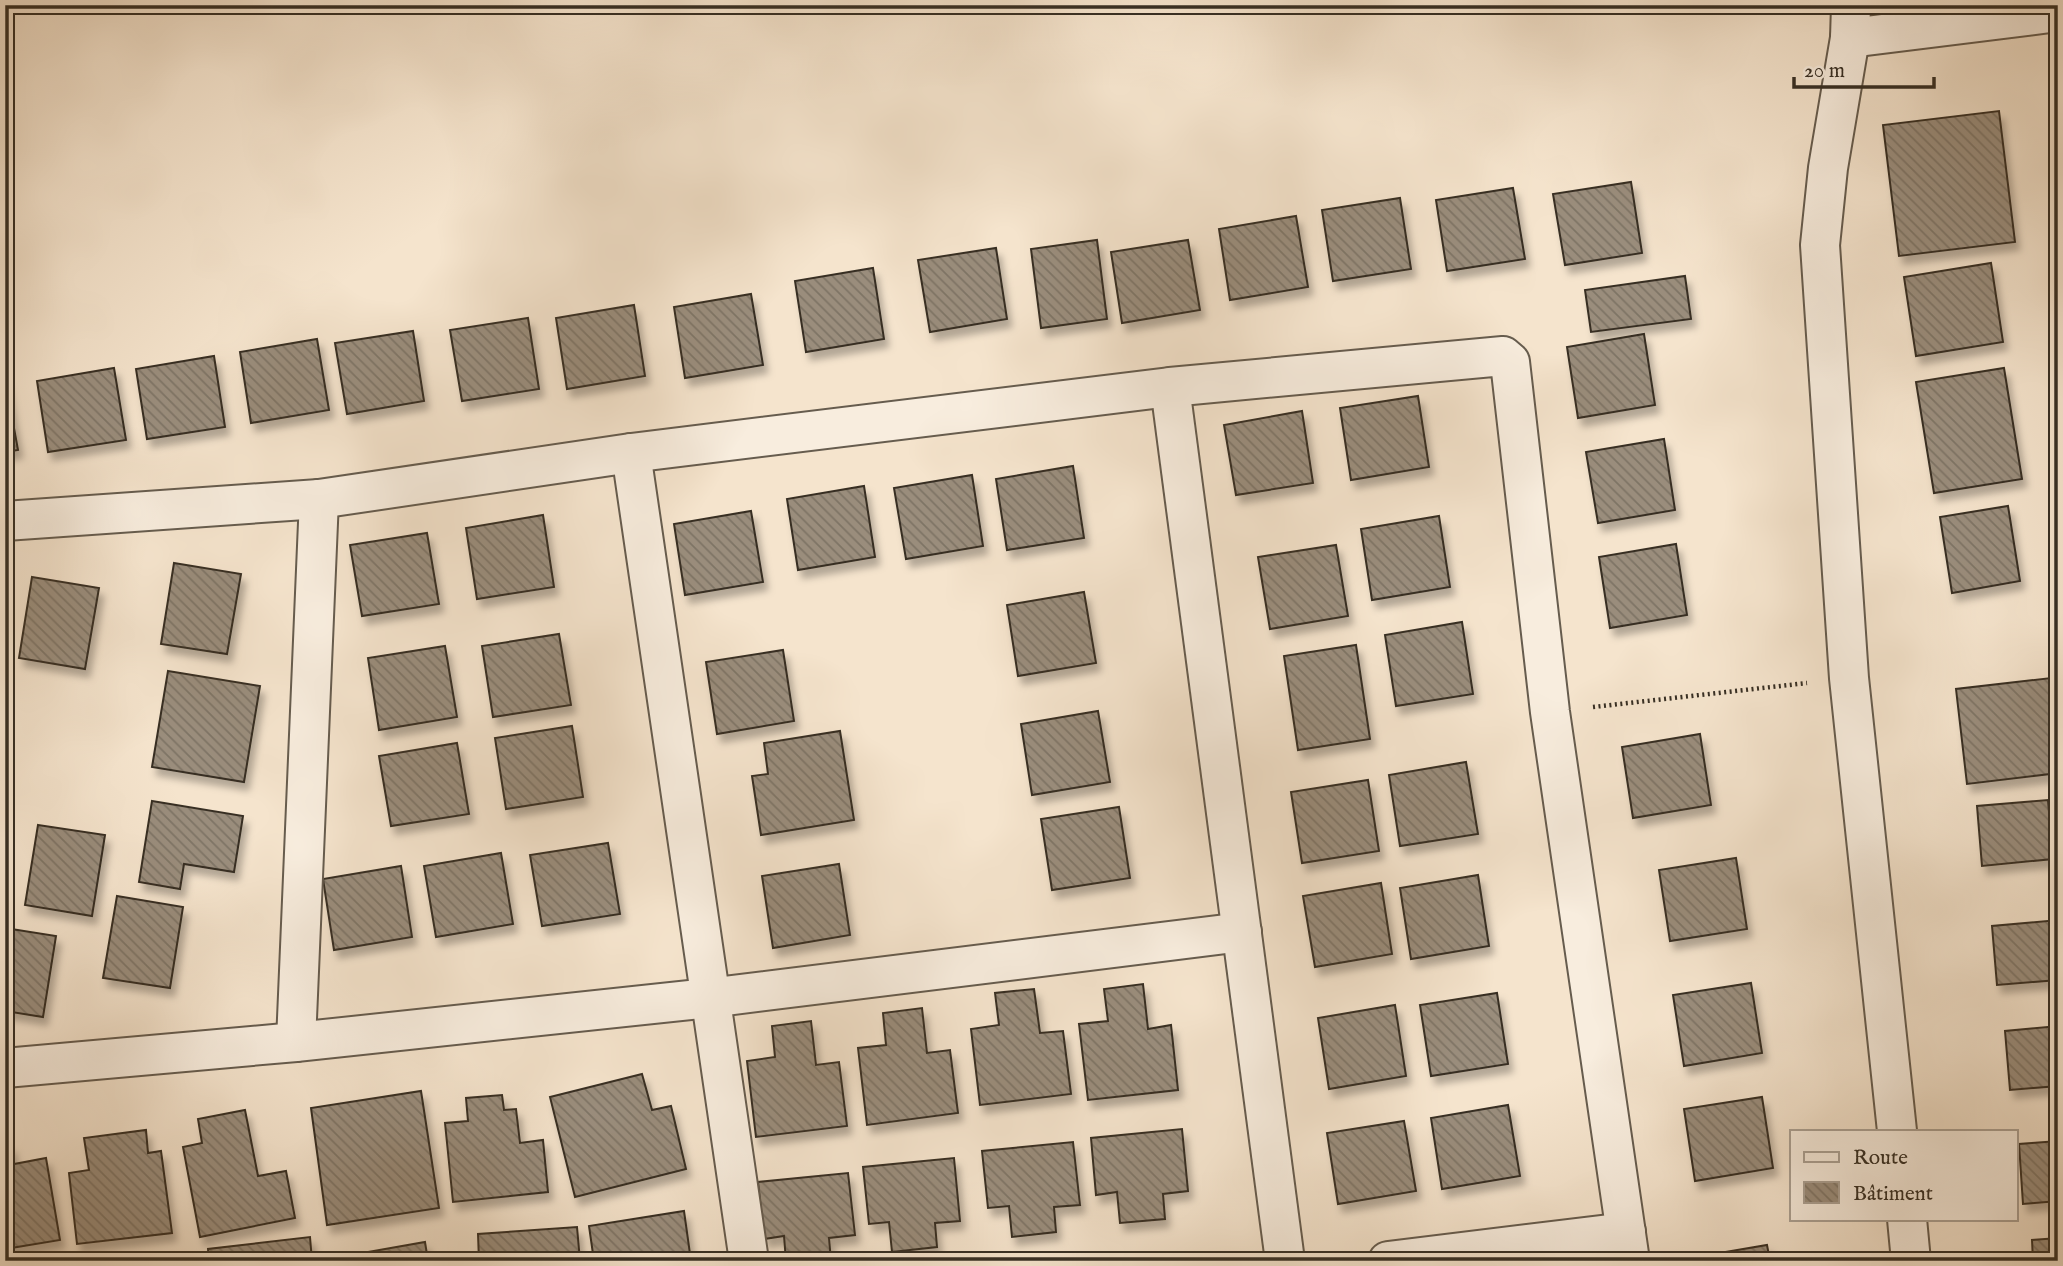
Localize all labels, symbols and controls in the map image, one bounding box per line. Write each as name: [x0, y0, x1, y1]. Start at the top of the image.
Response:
scale bar: [1794, 46, 1934, 90]
text: 20 m: [1804, 58, 1845, 85]
legend: [1790, 1130, 2018, 1220]
text: Route: [1853, 1145, 1908, 1172]
text: Bâtiment: [1853, 1181, 1933, 1208]

